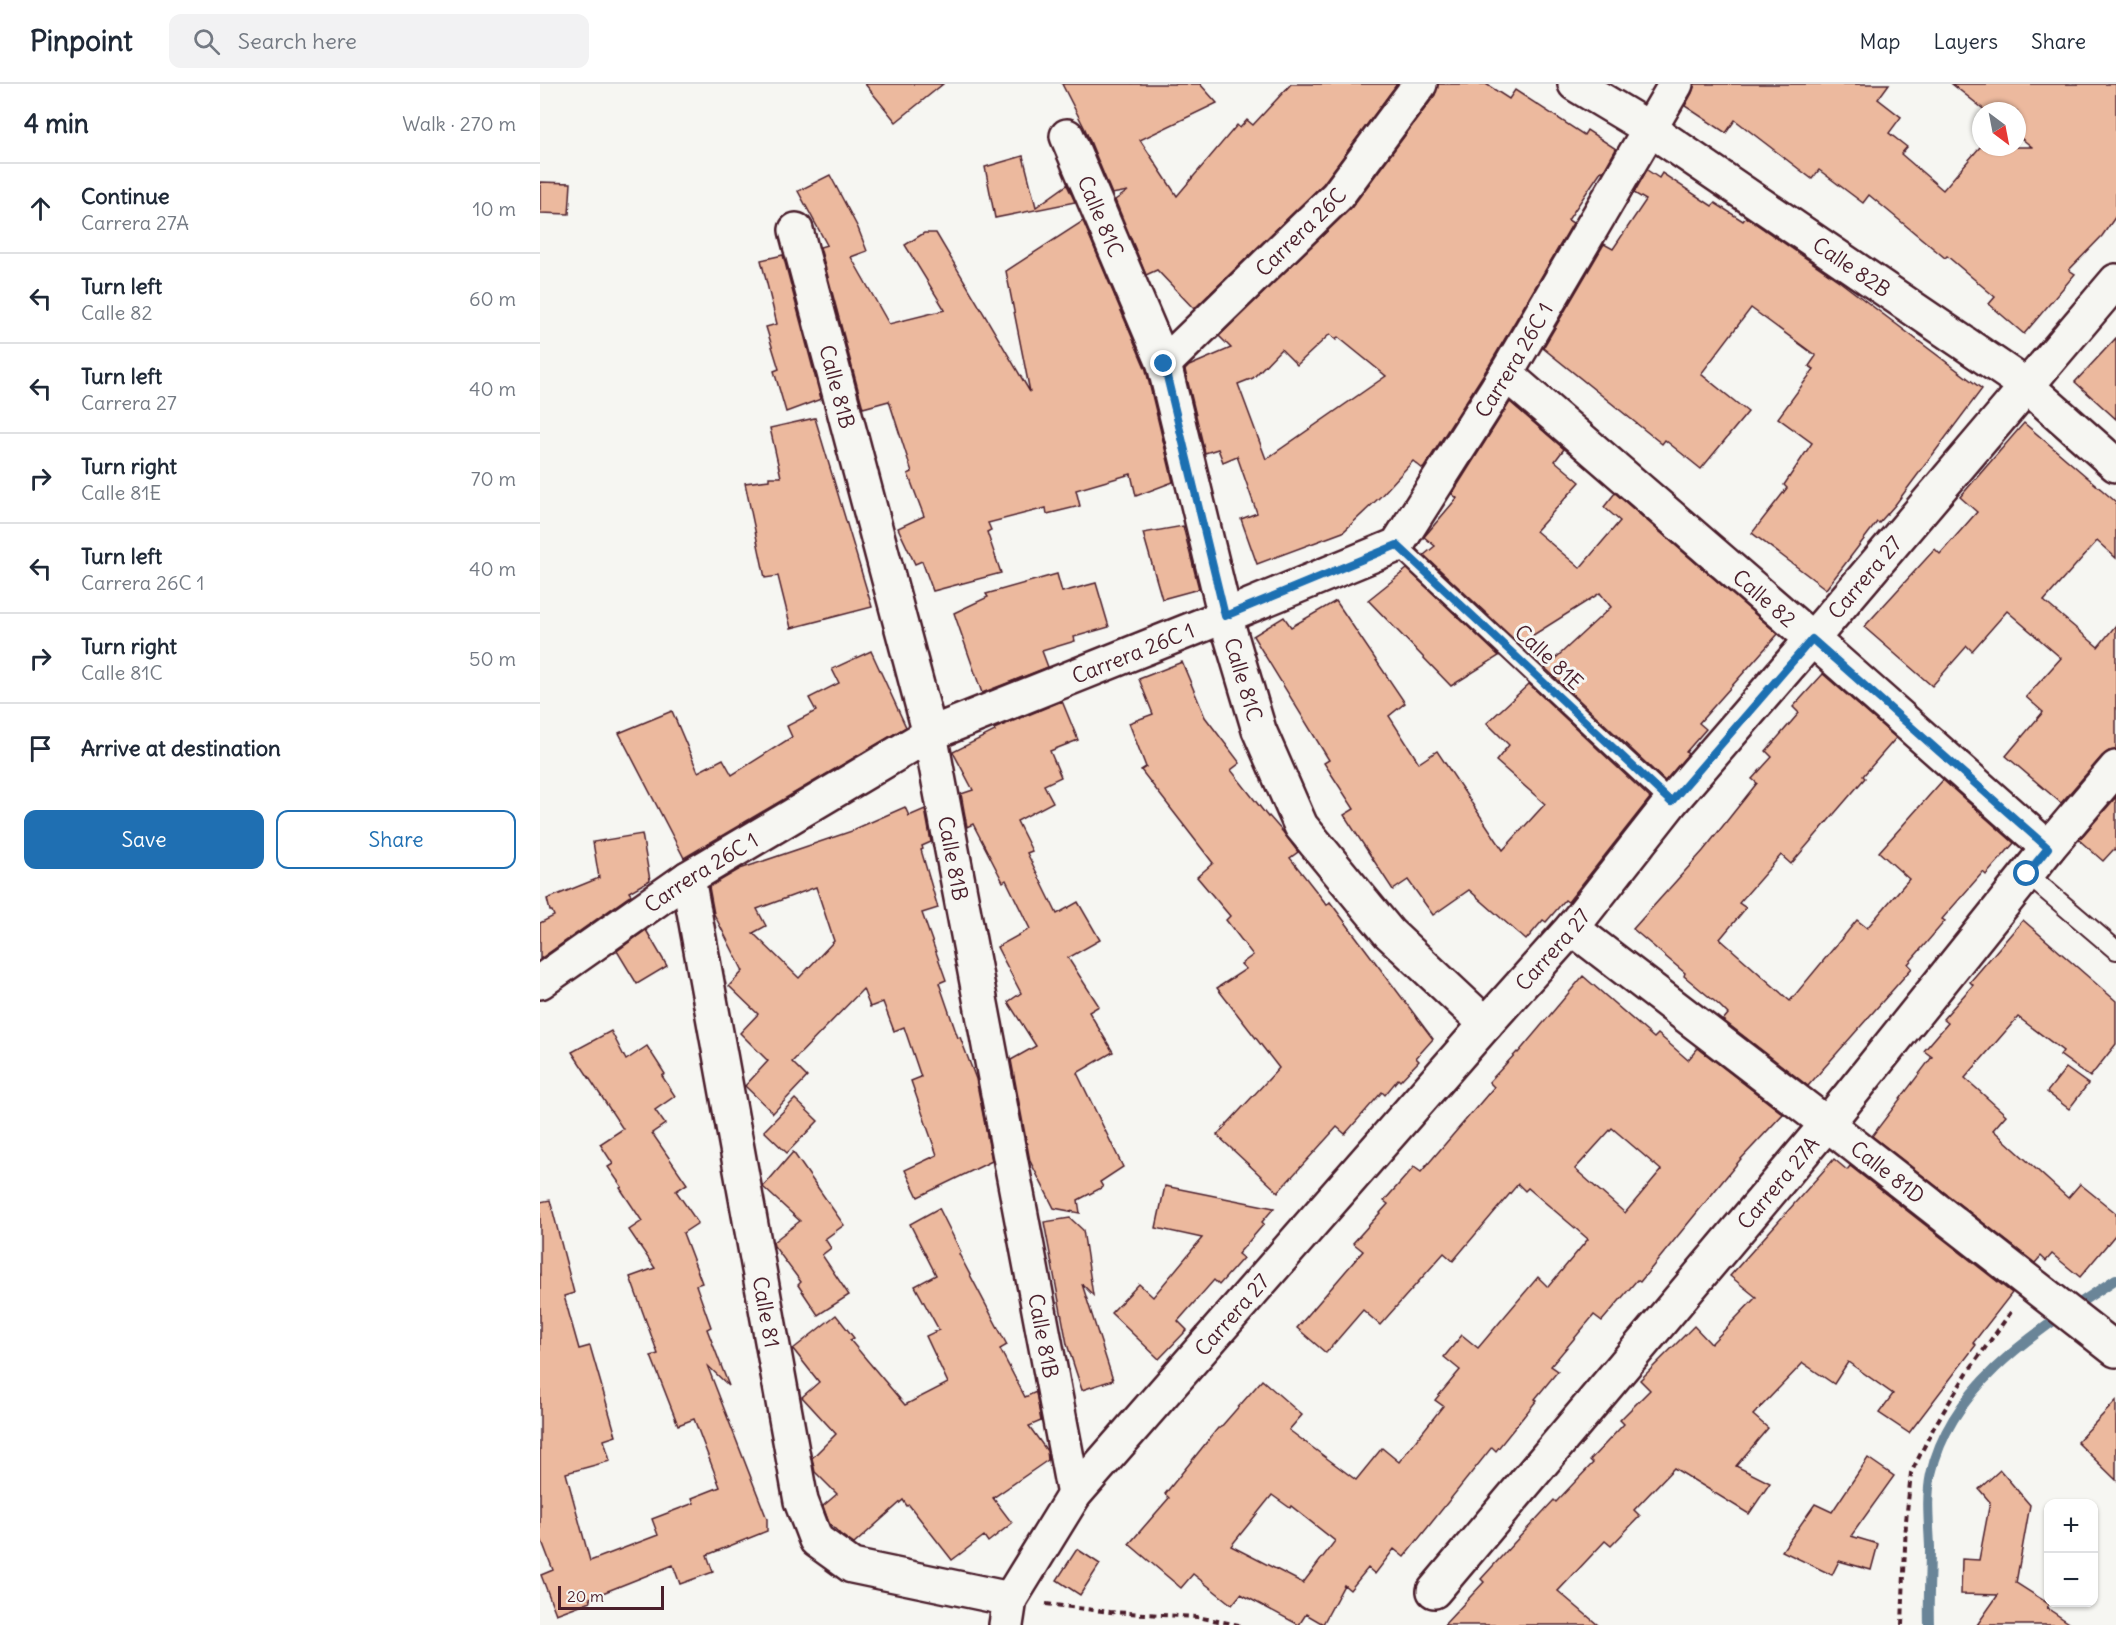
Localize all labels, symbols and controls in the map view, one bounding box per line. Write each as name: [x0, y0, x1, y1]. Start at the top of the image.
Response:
search box: [169, 14, 589, 68]
text: Pinpoint: [30, 23, 133, 59]
icon: search: [190, 25, 223, 58]
text: Search here: [238, 27, 357, 55]
text: Map: [1860, 28, 1900, 55]
text: Layers: [1933, 28, 1998, 55]
text: Share: [2031, 28, 2086, 55]
north arrow: [1972, 102, 2026, 156]
text: 4 min: [24, 107, 89, 140]
text: Walk · 270 m: [402, 111, 516, 136]
street label: Calle 81C: [1072, 171, 1130, 261]
text: Continue: [81, 182, 170, 210]
street label: Carrera 26C: [1249, 182, 1352, 282]
icon: ahead: [24, 192, 57, 225]
text: 10 m: [473, 196, 516, 221]
text: Carrera 27A: [81, 210, 189, 235]
street label: Calle 82B: [1808, 231, 1896, 303]
text: Turn left: [81, 272, 162, 300]
icon: left: [24, 282, 57, 315]
text: 60 m: [469, 286, 516, 311]
street label: Carrera 26C 1: [1468, 298, 1558, 423]
text: Calle 82: [81, 300, 152, 325]
street label: Calle 81B: [814, 342, 862, 431]
route end: [1150, 350, 1176, 376]
text: Turn left: [81, 362, 162, 390]
icon: left: [24, 372, 57, 405]
text: 40 m: [469, 376, 516, 401]
text: Carrera 27: [81, 390, 177, 415]
text: Turn right: [81, 452, 177, 480]
icon: right: [24, 462, 57, 495]
text: 70 m: [471, 466, 516, 491]
text: Calle 81E: [81, 480, 161, 505]
street label: Carrera 27: [1822, 530, 1907, 624]
text: Turn left: [81, 542, 162, 570]
icon: left: [24, 552, 57, 585]
text: 40 m: [469, 556, 516, 581]
street label: Calle 82: [1727, 563, 1802, 633]
text: Carrera 26C 1: [81, 570, 204, 595]
street label: Carrera 26C 1: [1068, 616, 1198, 689]
street label: Calle 81E: [1509, 618, 1589, 696]
text: Turn right: [81, 632, 177, 660]
street label: Calle 81C: [1219, 634, 1269, 724]
icon: right: [24, 642, 57, 675]
text: 50 m: [469, 646, 516, 671]
text: Calle 81C: [81, 660, 163, 685]
icon: arrive: [24, 732, 57, 765]
text: Arrive at destination: [81, 734, 281, 762]
button: Save: [24, 810, 264, 869]
button: Share: [276, 810, 516, 869]
street label: Calle 81B: [932, 814, 975, 903]
street label: Carrera 26C 1: [639, 826, 763, 918]
route start: [2013, 860, 2039, 886]
street label: Carrera 27: [1509, 903, 1596, 996]
street label: Carrera 27A: [1731, 1130, 1825, 1235]
street label: Calle 81D: [1845, 1134, 1930, 1209]
street label: Carrera 27: [1188, 1268, 1275, 1361]
street label: Calle 81: [747, 1274, 786, 1350]
street label: Calle 81B: [1023, 1291, 1065, 1380]
map controls: [2044, 1499, 2098, 1607]
button: +: [2044, 1499, 2098, 1553]
button: −: [2044, 1553, 2098, 1607]
scale bar: [558, 1583, 664, 1610]
text: 20 m: [567, 1586, 604, 1606]

